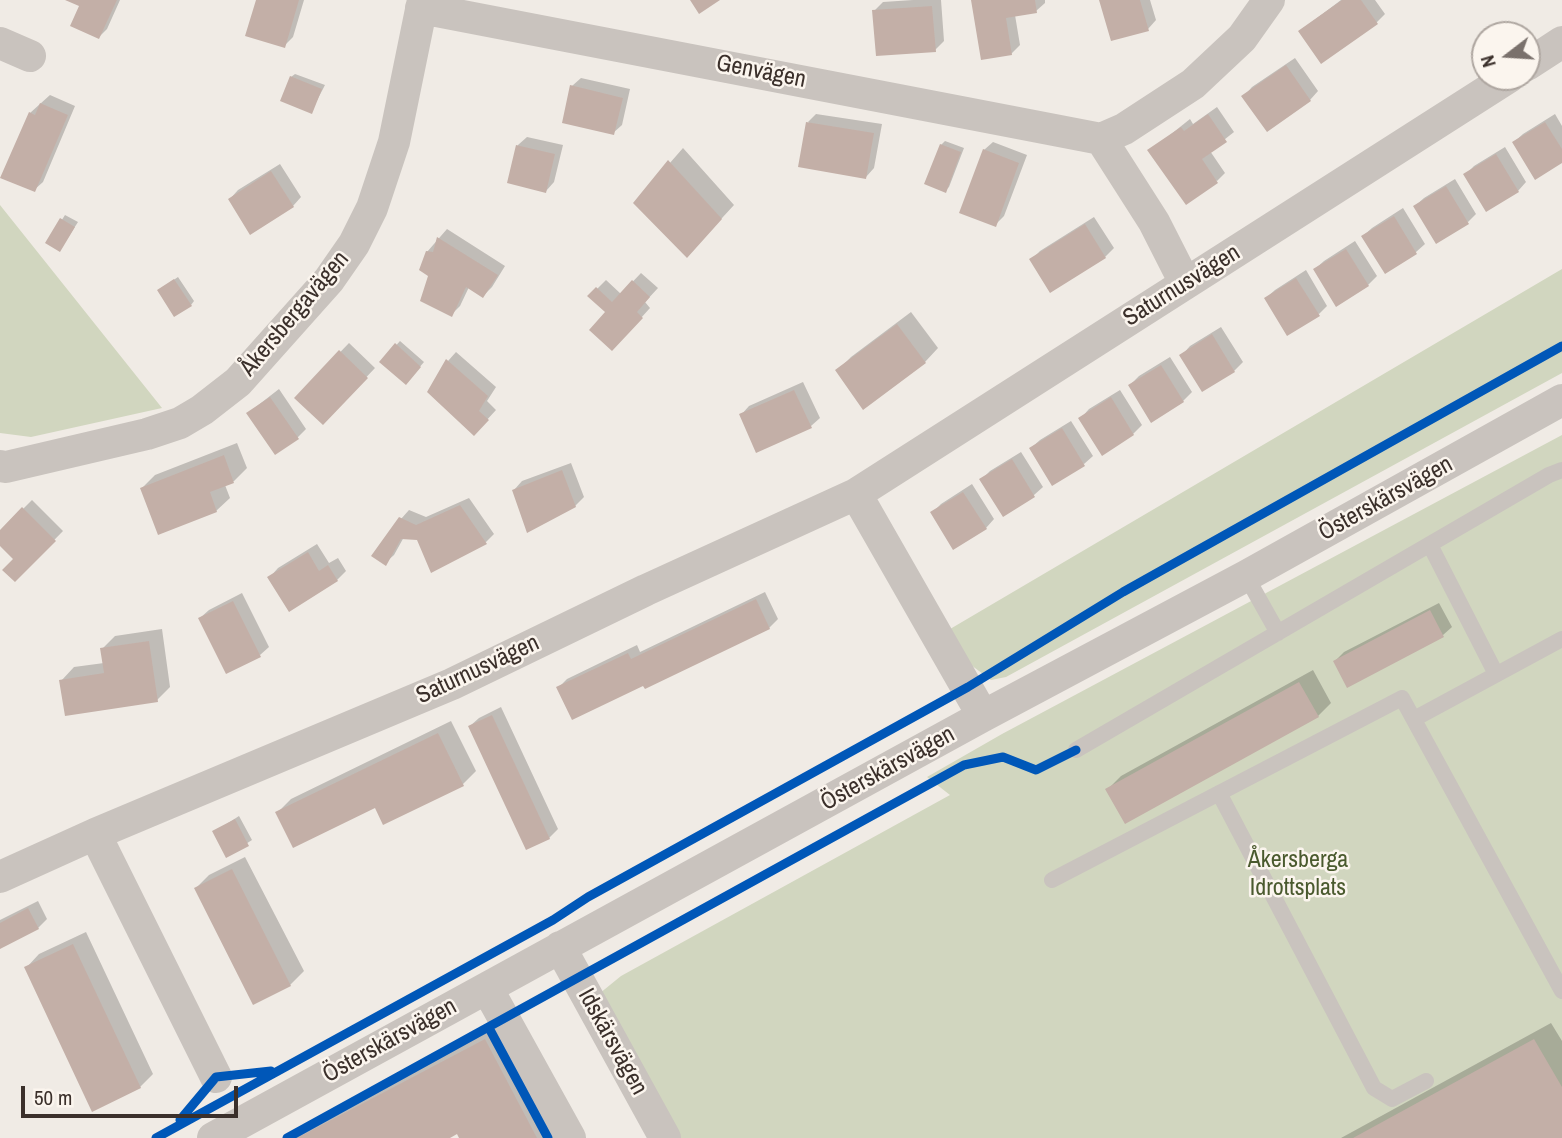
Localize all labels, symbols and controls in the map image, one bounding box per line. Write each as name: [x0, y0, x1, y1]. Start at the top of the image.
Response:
north arrow: [1471, 21, 1541, 91]
street label: Genvägen: [714, 49, 808, 95]
text: N: [1474, 52, 1502, 71]
street label: Saturnusvägen: [1118, 239, 1246, 333]
street label: Åkersbergavägen: [234, 246, 356, 382]
street label: Österskärsvägen: [1314, 450, 1458, 548]
street label: Saturnusvägen: [412, 629, 544, 711]
street label: Österskärsvägen: [816, 720, 960, 818]
park label: Åkersberga Idrottsplats: [1248, 847, 1348, 903]
street label: Idskärsvägen: [571, 984, 653, 1100]
street label: Österskärsvägen: [318, 992, 462, 1090]
scale bar: [24, 1072, 242, 1116]
text: 50 m: [34, 1083, 72, 1112]

